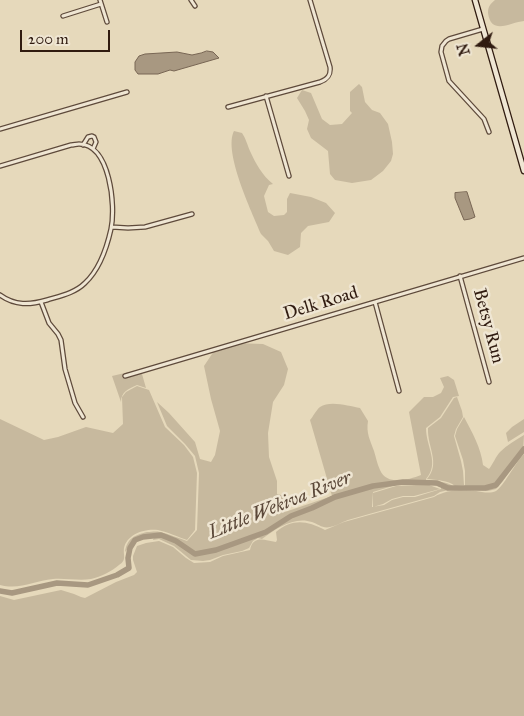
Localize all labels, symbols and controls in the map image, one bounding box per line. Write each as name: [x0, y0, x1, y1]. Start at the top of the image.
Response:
scale bar: [22, 20, 112, 52]
north arrow: [454, 20, 504, 70]
text: 200 m: [28, 30, 69, 48]
text: N: [454, 41, 474, 57]
street label: Delk Road: [281, 282, 361, 326]
street label: Betsy Run: [468, 286, 508, 366]
water label: Little Wekiva River: [205, 467, 355, 545]

